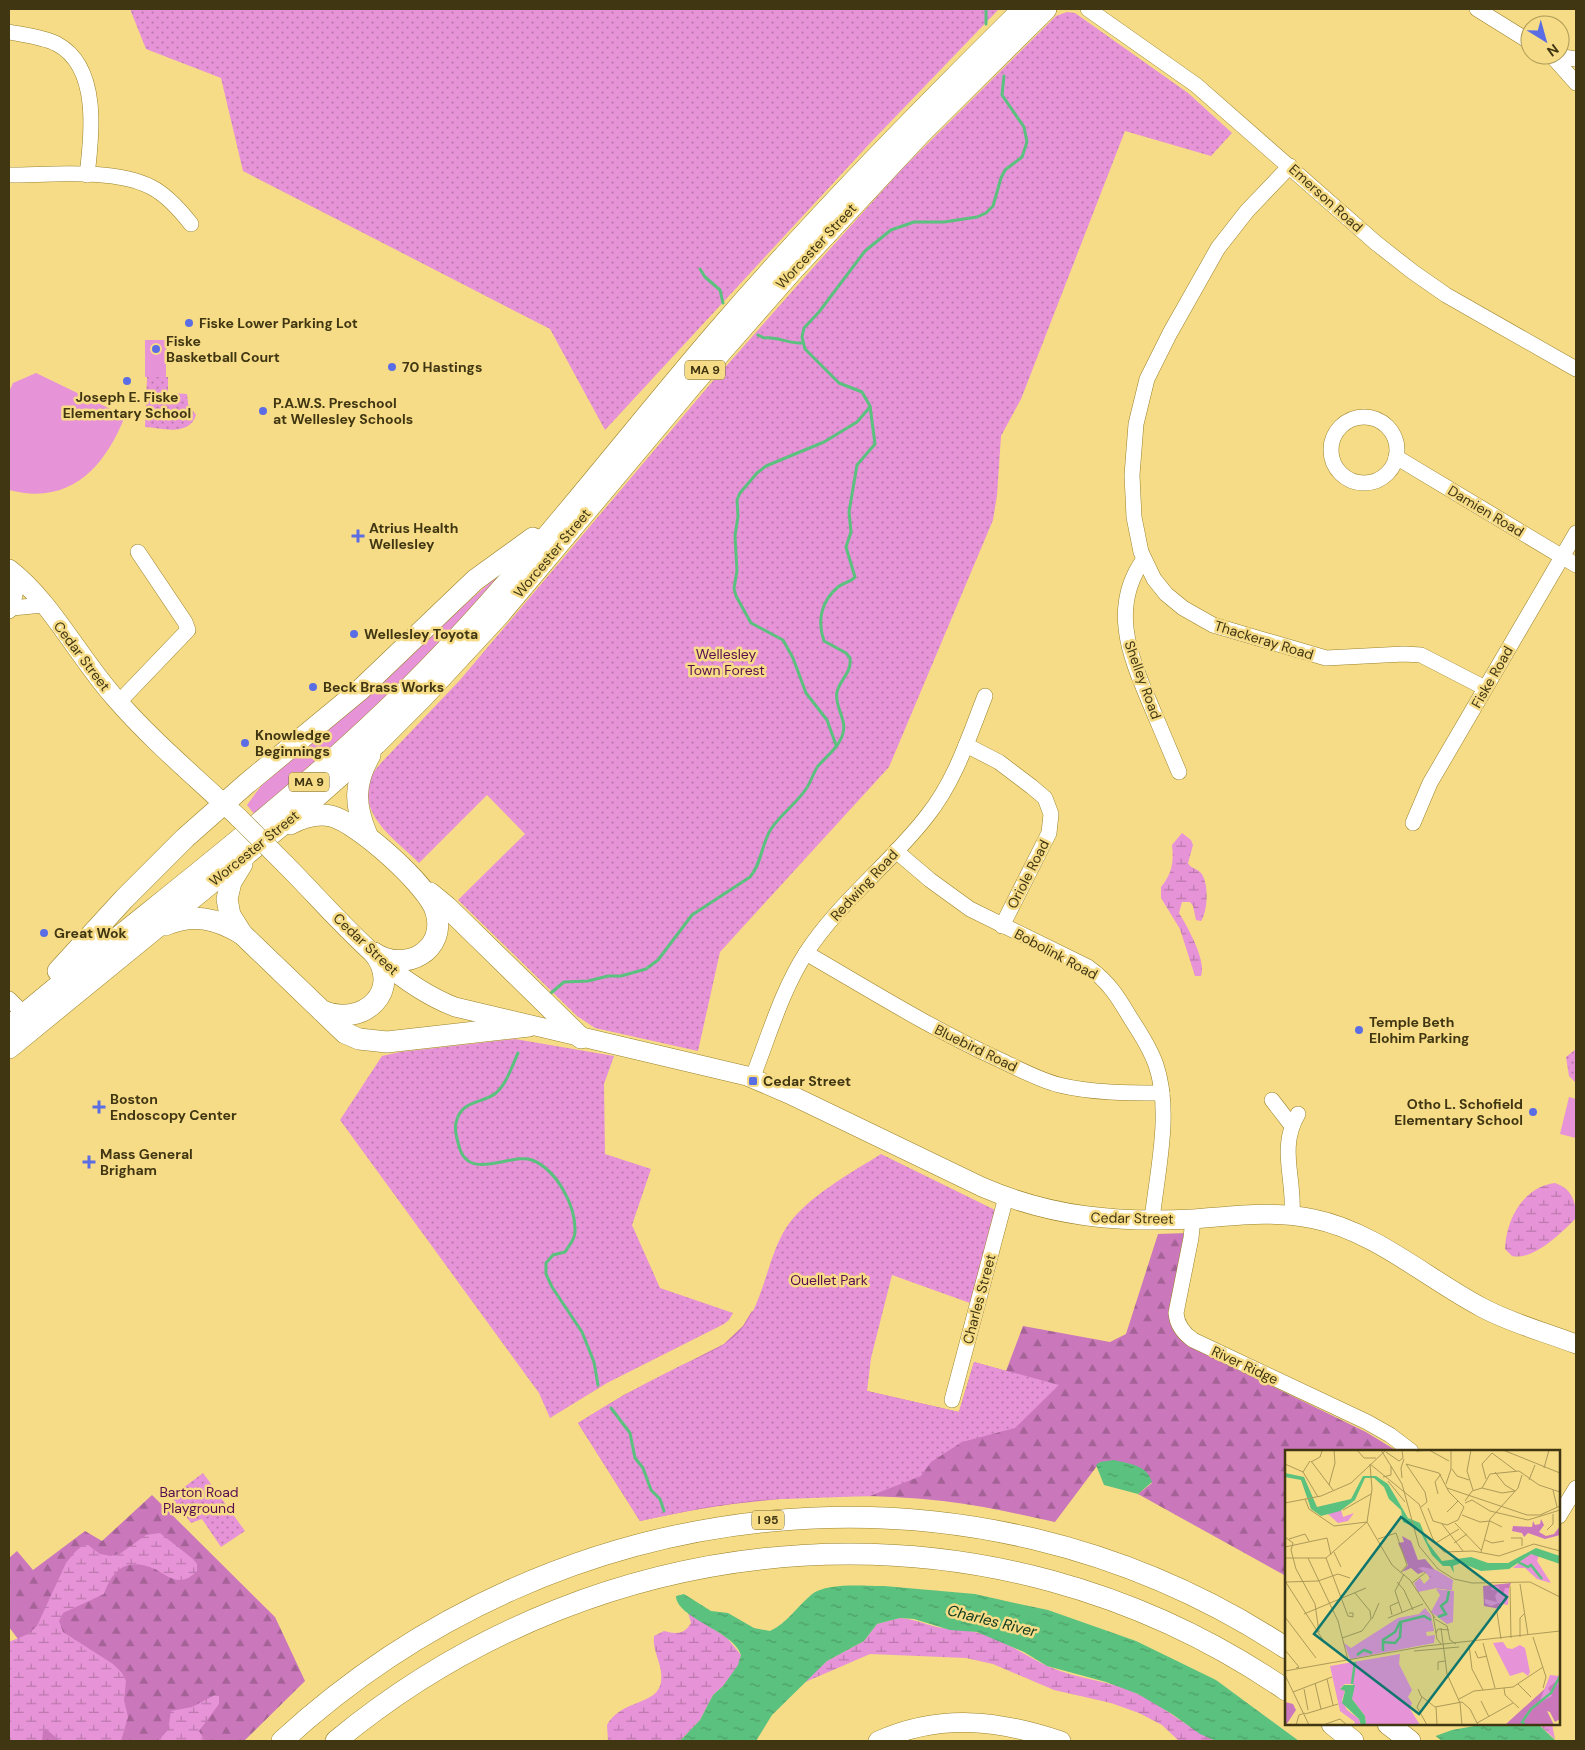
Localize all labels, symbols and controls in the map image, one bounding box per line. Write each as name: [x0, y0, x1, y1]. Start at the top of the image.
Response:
north arrow: [1520, 15, 1570, 65]
text: N: [1543, 40, 1562, 61]
street label: Emerson Road: [1285, 160, 1367, 236]
street label: Worcester Street: [772, 199, 860, 293]
place label: Fiske Lower Parking Lot: [199, 314, 358, 332]
marker: Fiske Lower Parking Lot: [183, 317, 195, 329]
place label: Fiske Basketball Court: [166, 332, 280, 366]
marker: Fiske Basketball Court: [150, 343, 162, 355]
place label: 70 Hastings: [402, 358, 482, 376]
road number: MA 9: [685, 360, 725, 380]
marker: 70 Hastings: [386, 361, 398, 373]
marker: Joseph E. Fiske Elementary School: [121, 375, 133, 387]
place label: Joseph E. Fiske Elementary School: [63, 388, 191, 422]
place label: P.A.W.S. Preschool at Wellesley Schools: [273, 394, 413, 428]
marker: P.A.W.S. Preschool at Wellesley Schools: [257, 405, 269, 417]
street label: Damien Road: [1445, 481, 1527, 541]
street label: Worcester Street: [510, 505, 594, 601]
place label: Atrius Health Wellesley: [369, 519, 458, 553]
marker: Atrius Health Wellesley: [351, 529, 365, 543]
street label: Thackeray Road: [1212, 616, 1316, 664]
street label: Cedar Street: [50, 617, 114, 695]
place label: Wellesley Toyota: [364, 625, 478, 643]
marker: Wellesley Toyota: [348, 628, 360, 640]
street label: Shelley Road: [1120, 638, 1166, 722]
street label: Fiske Road: [1467, 643, 1517, 711]
park label: Wellesley Town Forest: [687, 645, 765, 679]
place label: Beck Brass Works: [323, 678, 444, 696]
marker: Beck Brass Works: [307, 681, 319, 693]
place label: Knowledge Beginnings: [255, 726, 330, 760]
marker: Knowledge Beginnings: [239, 737, 251, 749]
road number: MA 9: [289, 772, 329, 792]
street label: Worcester Street: [205, 806, 303, 890]
street label: Oriole Road: [1003, 836, 1053, 912]
street label: Redwing Road: [826, 846, 902, 924]
street label: Cedar Street: [330, 909, 402, 979]
place label: Great Wok: [54, 924, 127, 942]
street label: Bobolink Road: [1011, 925, 1101, 983]
marker: Great Wok: [38, 927, 50, 939]
place label: Temple Beth Elohim Parking: [1369, 1013, 1469, 1047]
street label: Bluebird Road: [932, 1020, 1020, 1076]
marker: Temple Beth Elohim Parking: [1353, 1024, 1365, 1036]
place label: Cedar Street: [763, 1072, 851, 1090]
marker: Cedar Street: [747, 1075, 759, 1087]
place label: Boston Endoscopy Center: [110, 1090, 237, 1124]
place label: Otho L. Schofield Elementary School: [1394, 1095, 1523, 1129]
marker: Boston Endoscopy Center: [92, 1100, 106, 1114]
marker: Otho L. Schofield Elementary School: [1527, 1106, 1539, 1118]
place label: Mass General Brigham: [100, 1145, 193, 1179]
marker: Mass General Brigham: [82, 1155, 96, 1169]
street label: Cedar Street: [1090, 1208, 1174, 1228]
street label: Charles Street: [958, 1252, 1000, 1346]
park label: Ouellet Park: [790, 1271, 868, 1289]
street label: River Ridge: [1209, 1342, 1281, 1388]
inset map: [1285, 1450, 1560, 1725]
park label: Barton Road Playground: [159, 1483, 239, 1517]
road number: I 95: [752, 1510, 784, 1530]
water label: Charles River: [945, 1600, 1039, 1642]

